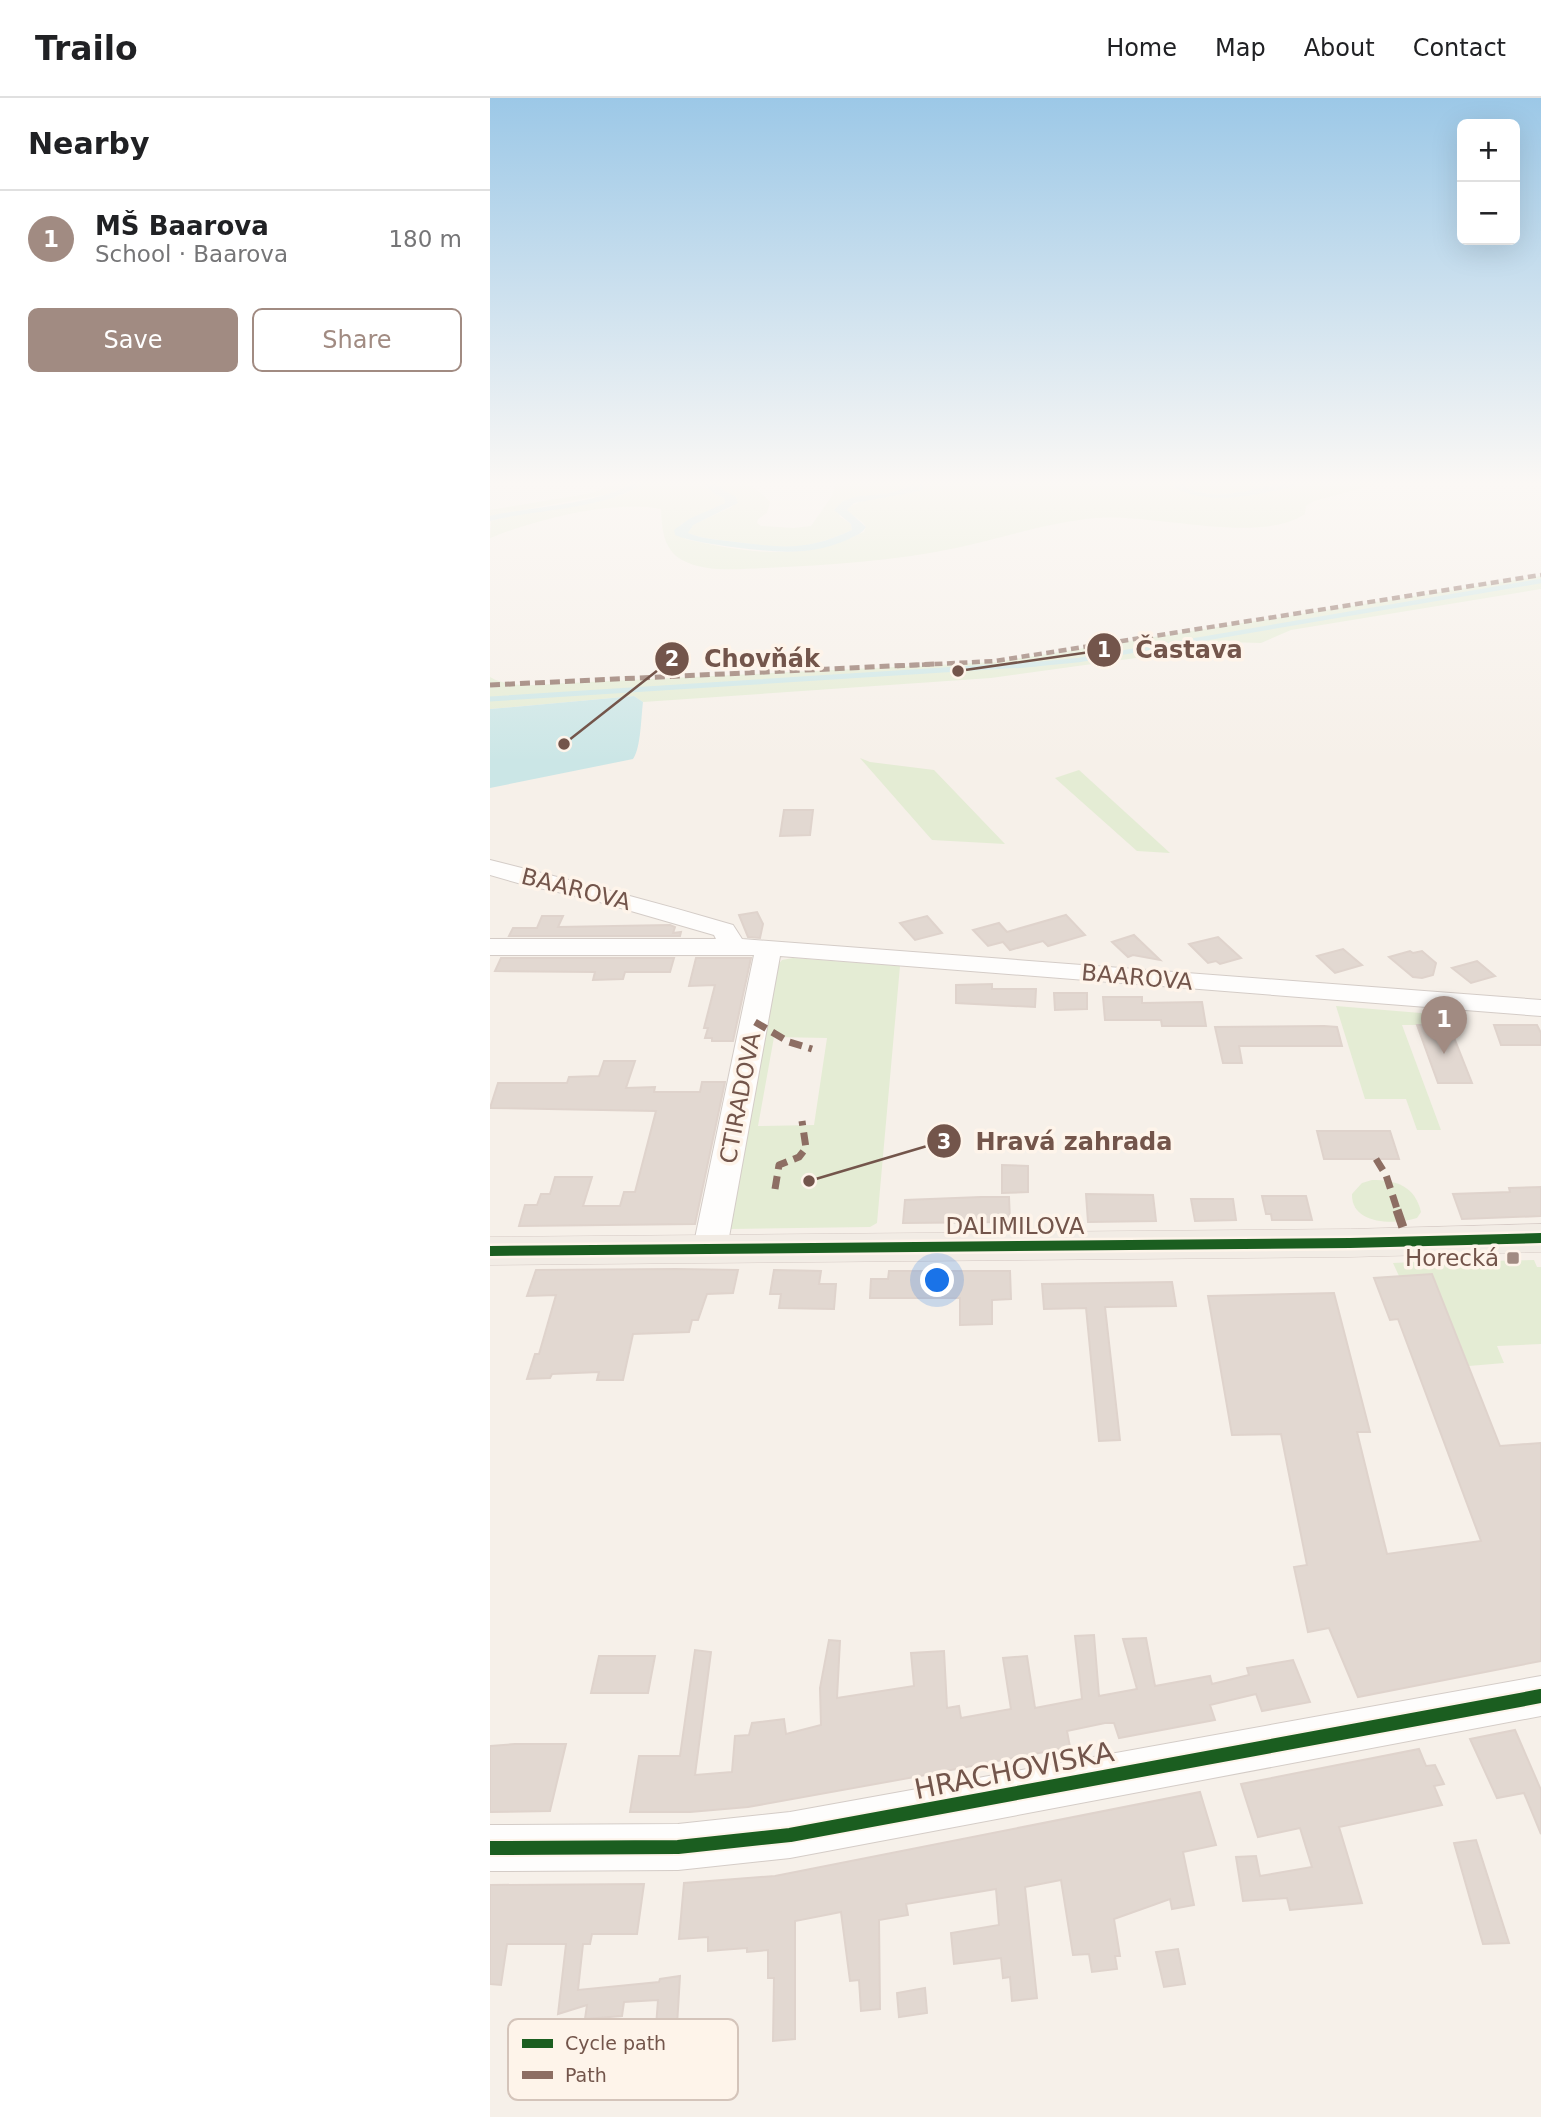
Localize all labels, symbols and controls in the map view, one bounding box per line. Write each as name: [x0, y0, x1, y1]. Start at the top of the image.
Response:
text: Trailo: [35, 29, 138, 68]
text: Home: [1106, 34, 1177, 62]
text: Map: [1215, 34, 1266, 62]
text: About: [1304, 34, 1375, 62]
text: Contact: [1413, 34, 1506, 62]
map controls: [1457, 119, 1520, 245]
button: +: [1457, 119, 1520, 182]
text: Nearby: [28, 126, 150, 161]
button: −: [1457, 182, 1520, 245]
text: MŠ Baarova: [95, 211, 269, 241]
text: 1: [43, 226, 59, 252]
text: 180 m: [388, 226, 462, 252]
text: School · Baarova: [95, 241, 288, 267]
button: Save: [28, 308, 238, 372]
button: Share: [252, 308, 462, 372]
callout: Častava: [1087, 627, 1257, 672]
text: Častava: [1135, 634, 1243, 664]
callout: Chovňák: [655, 636, 834, 681]
text: 1: [1097, 638, 1111, 662]
text: Chovňák: [704, 645, 821, 673]
text: 2: [665, 647, 679, 671]
street label: BAAROVA: [519, 863, 634, 915]
street label: BAAROVA: [1080, 959, 1194, 995]
pin: 1: [1421, 996, 1467, 1054]
street label: CTIRADOVA: [715, 1030, 766, 1166]
callout: Hravá zahrada: [927, 1119, 1187, 1164]
text: Hravá zahrada: [976, 1128, 1172, 1156]
text: 3: [937, 1130, 951, 1154]
street label: DALIMILOVA: [946, 1213, 1085, 1239]
place label: Horecká: [1405, 1245, 1499, 1271]
marker: Horecká: [1505, 1250, 1521, 1266]
your location: [920, 1263, 954, 1297]
street label: HRACHOVISKA: [912, 1735, 1117, 1806]
legend: [508, 2019, 738, 2100]
text: Cycle path: [565, 2032, 666, 2054]
text: Path: [565, 2064, 607, 2086]

